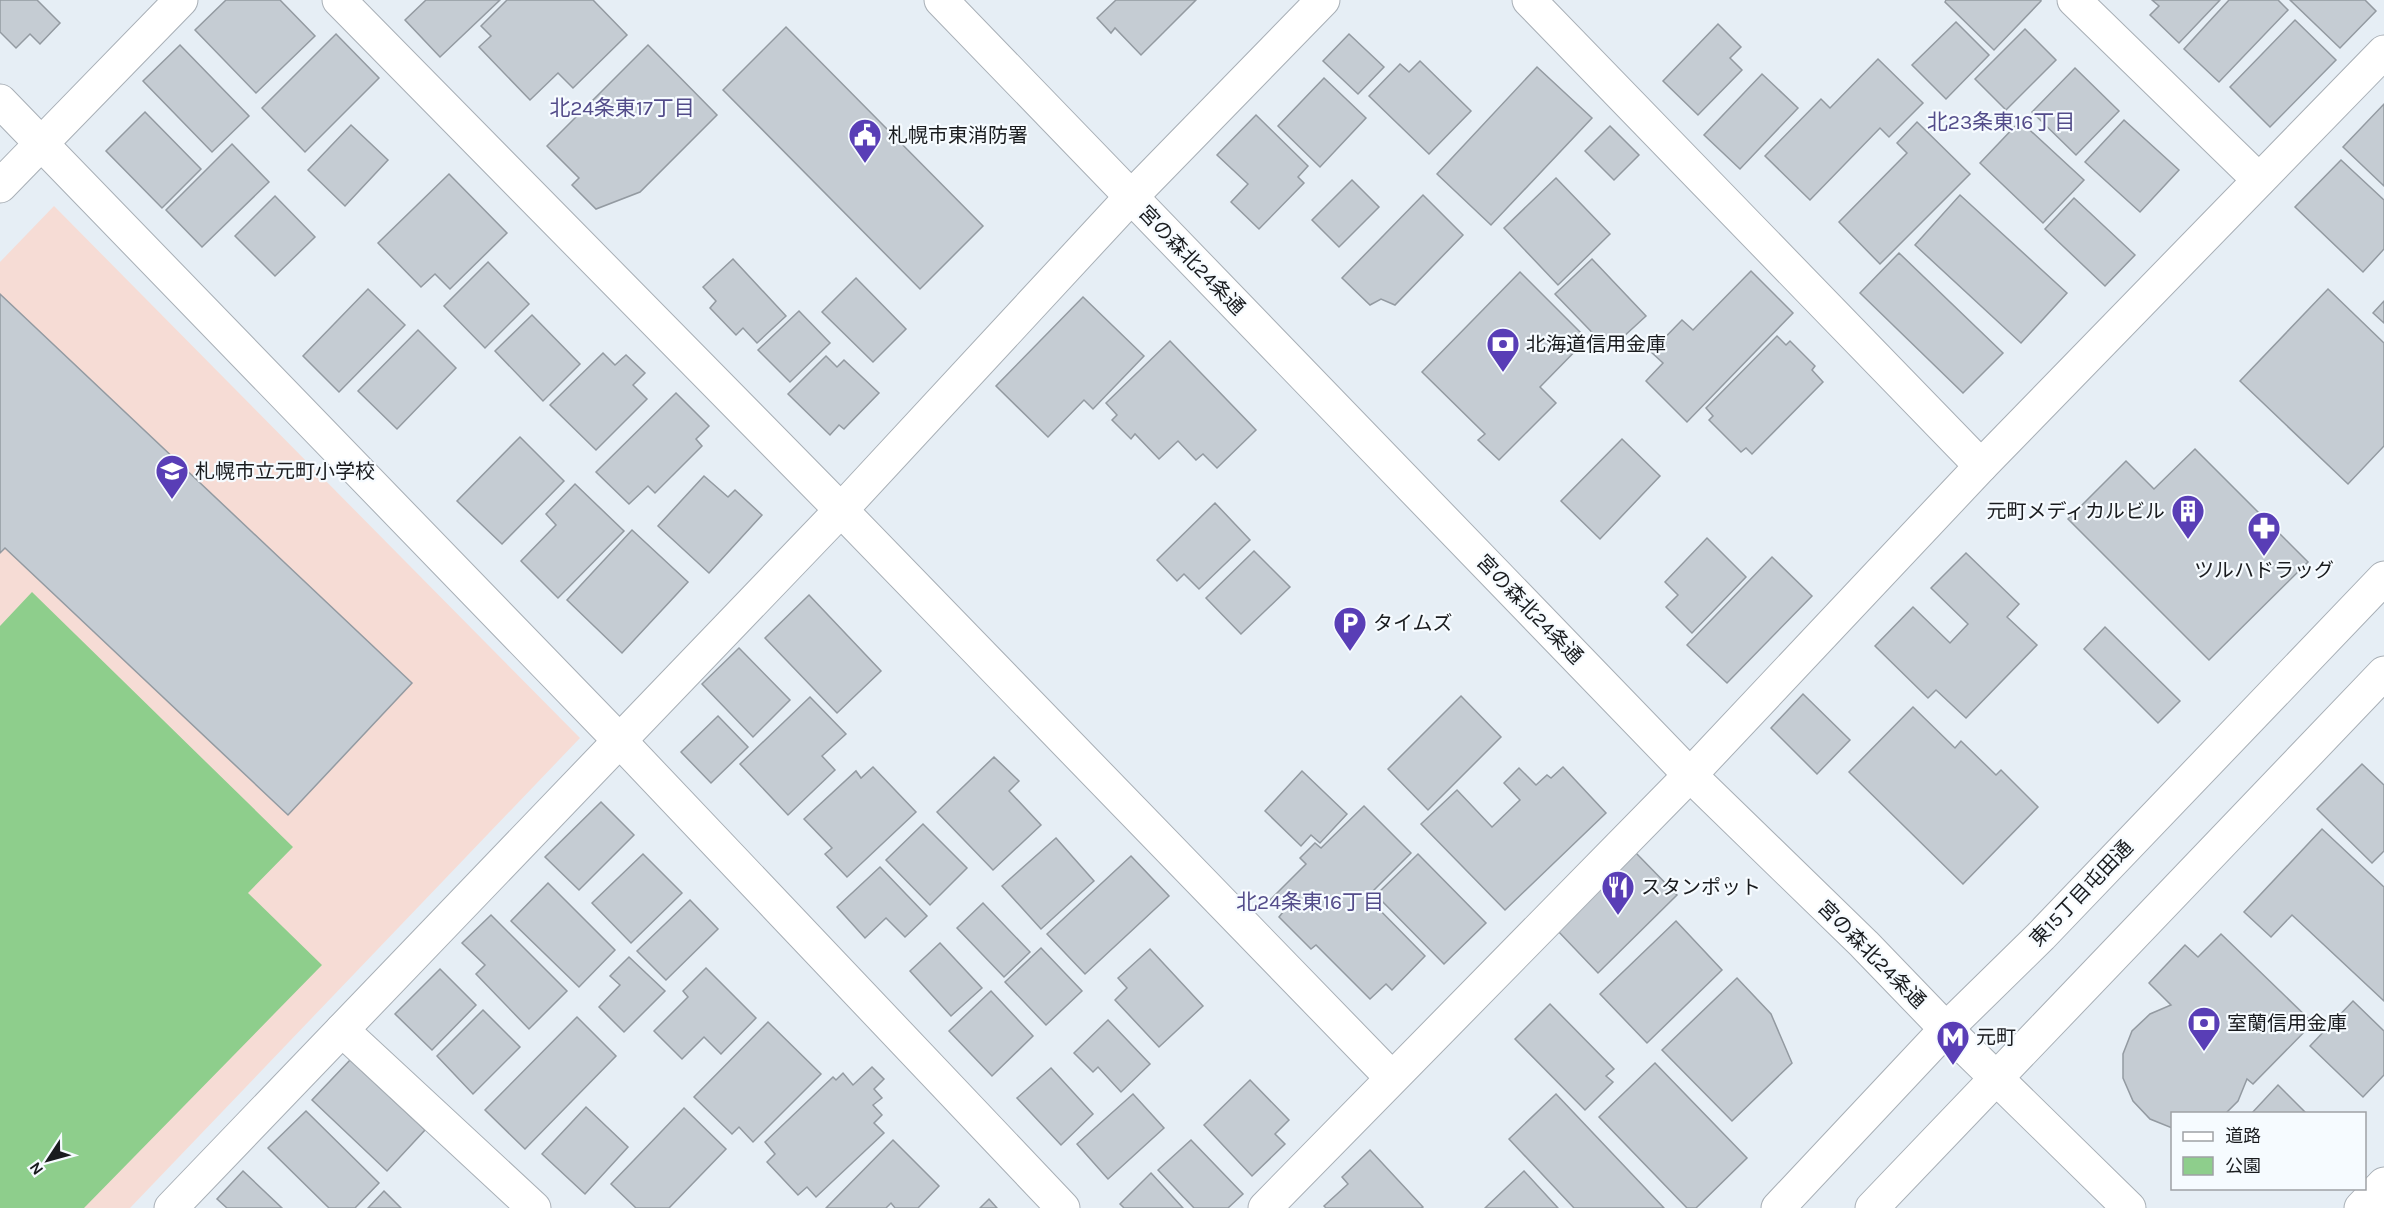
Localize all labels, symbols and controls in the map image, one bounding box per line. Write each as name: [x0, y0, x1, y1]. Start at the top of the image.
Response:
district label: 北24条東17丁目: [549, 96, 695, 120]
district label: 北23条東16丁目: [1927, 110, 2075, 134]
public building icon: 札幌市東消防署: [847, 117, 883, 164]
place label: 札幌市東消防署: [888, 124, 1028, 147]
street label: 宮の森北24条通: [1134, 201, 1249, 320]
bank icon: 北海道信用金庫: [1485, 326, 1521, 373]
place label: 北海道信用金庫: [1526, 333, 1666, 356]
school or university icon: 札幌市立元町小学校: [154, 453, 190, 500]
place label: 札幌市立元町小学校: [195, 460, 375, 483]
building icon: 元町メディカルビル: [2170, 493, 2206, 540]
place label: 元町メディカルビル: [1986, 500, 2165, 523]
pharmacy icon: ツルハドラッグ: [2246, 510, 2282, 557]
street label: 宮の森北24条通: [1472, 550, 1587, 669]
place label: ツルハドラッグ: [2194, 559, 2334, 582]
parking icon: タイムズ: [1332, 605, 1368, 652]
place label: タイムズ: [1373, 612, 1453, 635]
street label: 東15丁目屯田通: [2025, 836, 2138, 951]
restaurant icon: スタンポット: [1600, 869, 1636, 916]
place label: スタンポット: [1641, 876, 1761, 899]
district label: 北24条東16丁目: [1236, 890, 1384, 914]
street label: 宮の森北24条通: [1813, 896, 1930, 1013]
bank icon: 室蘭信用金庫: [2186, 1005, 2222, 1052]
place label: 室蘭信用金庫: [2227, 1012, 2347, 1035]
metro station icon: 元町: [1935, 1019, 1971, 1066]
place label: 元町: [1976, 1026, 2016, 1049]
legend: [2171, 1112, 2366, 1190]
text: 道路: [2225, 1125, 2261, 1147]
north arrow: [18, 1130, 78, 1190]
text: 公園: [2225, 1155, 2261, 1177]
text: N: [25, 1158, 47, 1179]

